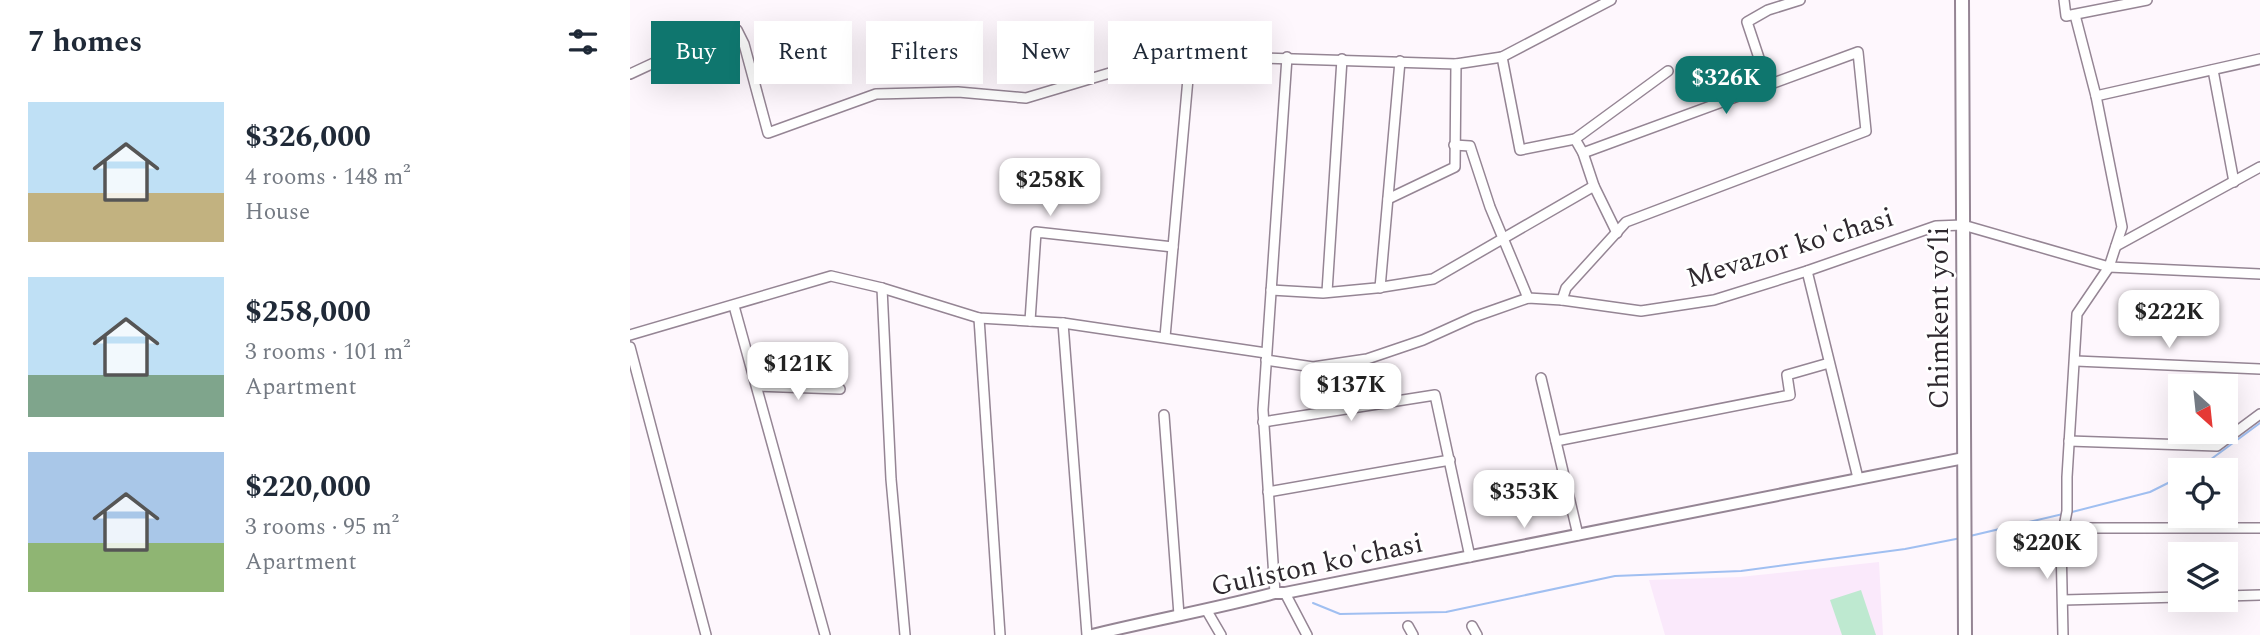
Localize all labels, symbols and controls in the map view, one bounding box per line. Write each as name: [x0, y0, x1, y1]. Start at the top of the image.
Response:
text: 7 homes: [28, 19, 142, 65]
chip: Buy: [651, 21, 740, 84]
chip: Rent: [754, 21, 852, 84]
chip: Filters: [866, 21, 983, 84]
chip: New: [997, 21, 1094, 84]
chip: Apartment: [1108, 21, 1272, 84]
icon: filters: [564, 23, 602, 61]
pin: $326K: [1677, 57, 1775, 116]
text: $326K: [1691, 61, 1761, 96]
text: $326,000: [245, 114, 371, 160]
icon: home: [84, 130, 168, 214]
pin: $258K: [1001, 158, 1099, 218]
text: 4 rooms · 148 m²: [245, 160, 411, 195]
text: $258K: [1015, 163, 1085, 198]
text: House: [245, 195, 310, 230]
street label: Mevazor ko'chasi: [1681, 196, 1899, 300]
street label: Chimkent yo‘li: [1918, 227, 1961, 409]
text: $258,000: [245, 289, 371, 335]
pin: $222K: [2120, 290, 2218, 350]
text: $222K: [2134, 295, 2204, 330]
icon: home: [84, 305, 168, 389]
text: 3 rooms · 101 m²: [245, 335, 411, 370]
pin: $121K: [749, 342, 847, 402]
text: $121K: [763, 347, 833, 382]
pin: $137K: [1302, 364, 1400, 423]
text: $137K: [1316, 368, 1386, 403]
text: Apartment: [245, 370, 357, 405]
north arrow: [2168, 374, 2238, 444]
map controls: [2168, 374, 2238, 612]
button: locate: [2168, 458, 2238, 528]
text: $220,000: [245, 464, 371, 510]
pin: $353K: [1475, 470, 1573, 530]
text: $353K: [1489, 475, 1559, 510]
icon: home: [84, 480, 168, 564]
text: 3 rooms · 95 m²: [245, 510, 399, 545]
street label: Guliston ko'chasi: [1207, 522, 1427, 608]
pin: $220K: [1998, 522, 2096, 581]
text: $220K: [2012, 526, 2082, 561]
button: layers: [2168, 542, 2238, 612]
text: Apartment: [245, 545, 357, 580]

